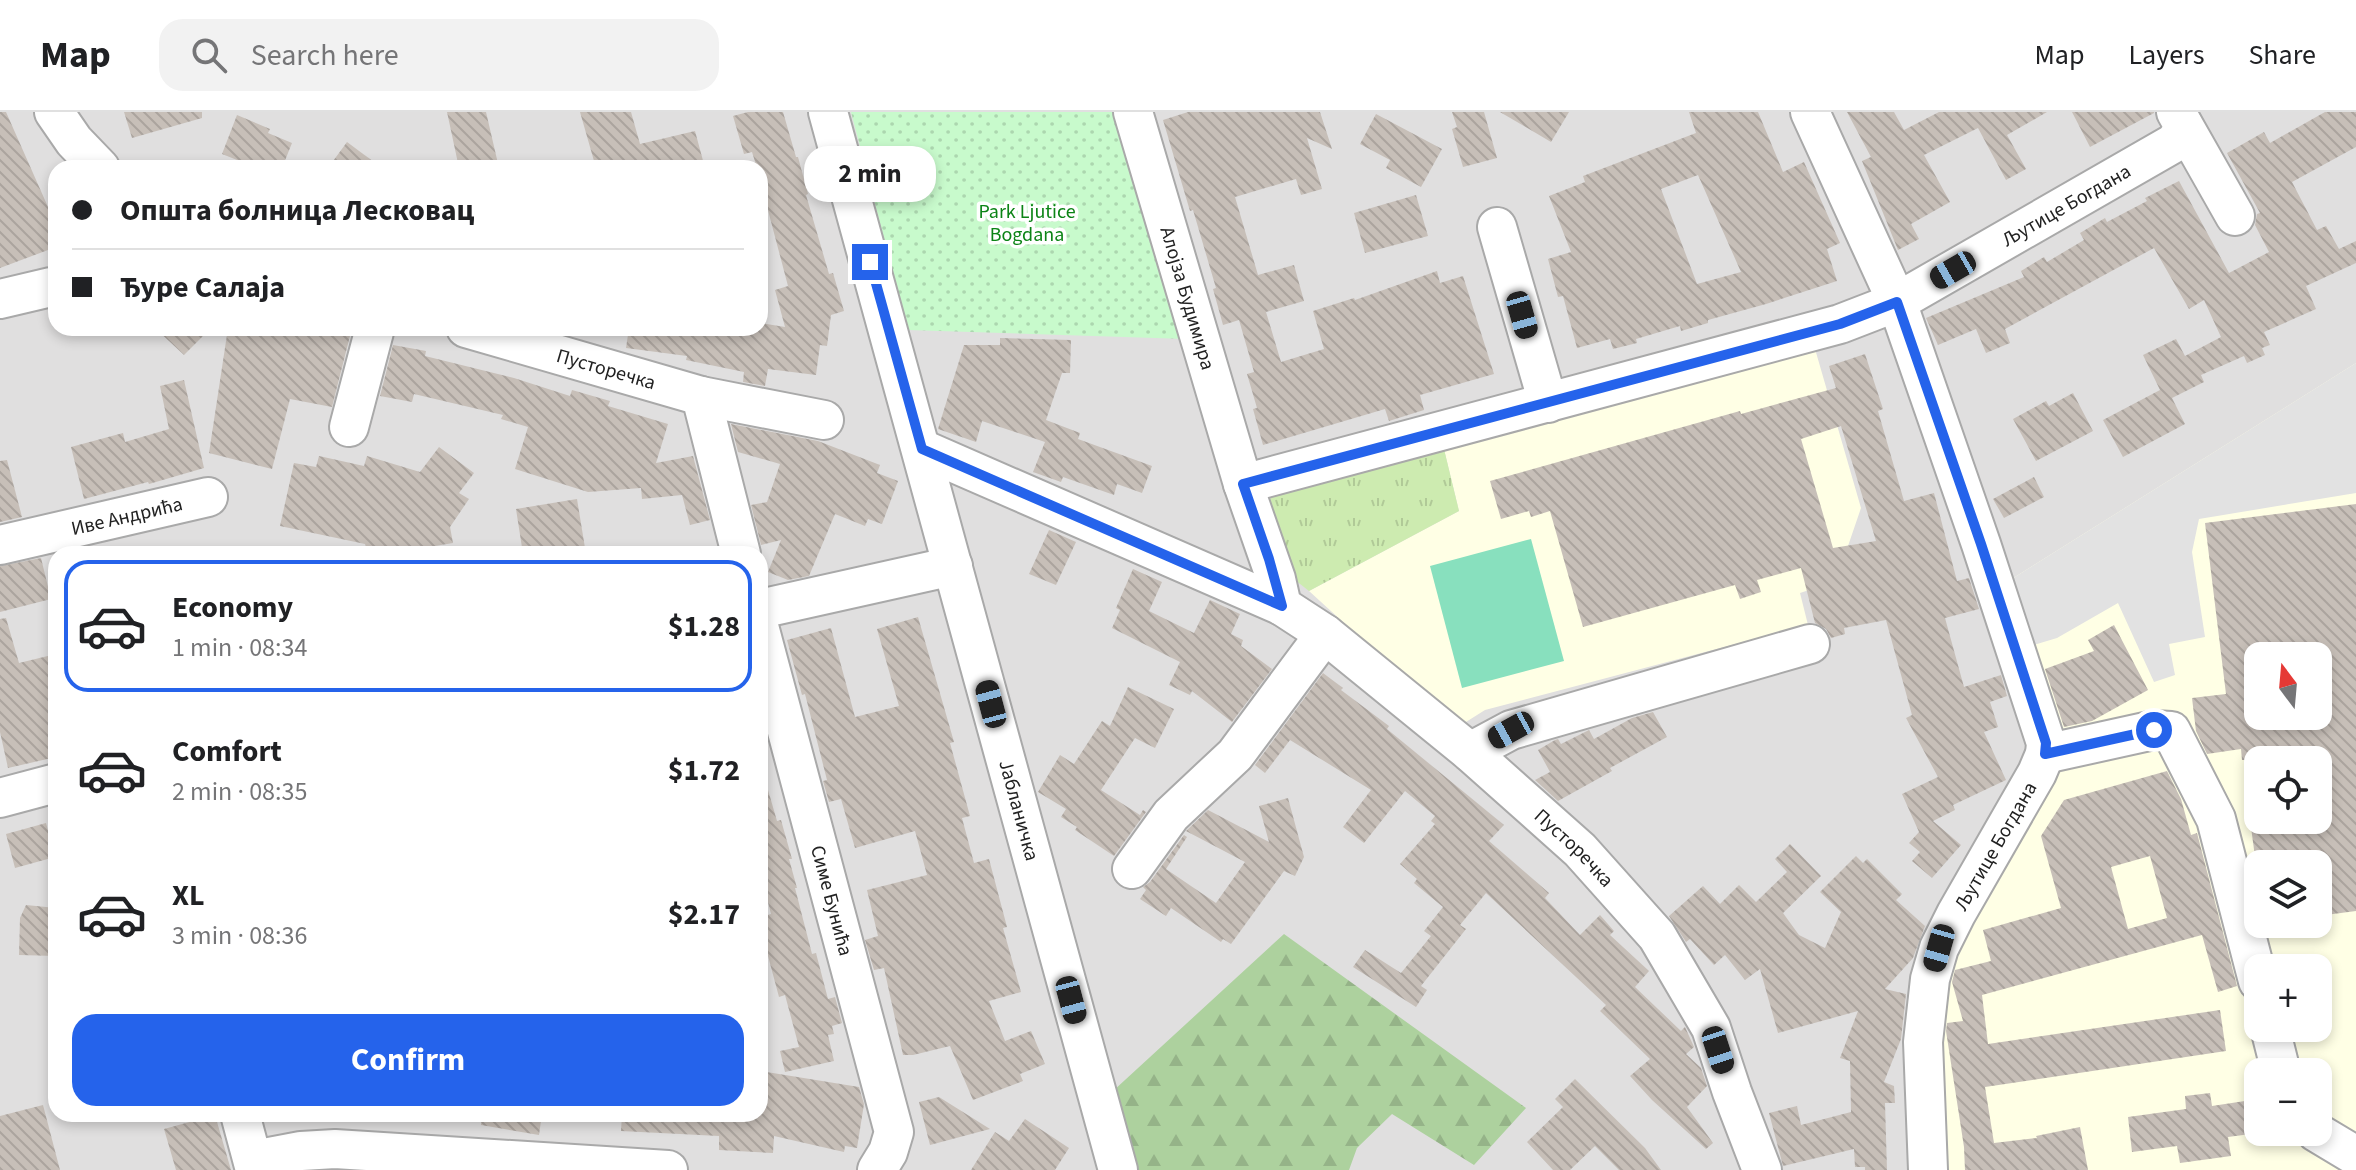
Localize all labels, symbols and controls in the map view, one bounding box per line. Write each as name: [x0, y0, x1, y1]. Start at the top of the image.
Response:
search box: [159, 19, 719, 91]
text: Map: [40, 28, 111, 82]
icon: search: [187, 33, 231, 77]
text: Search here: [251, 34, 399, 77]
text: Map: [2034, 35, 2084, 75]
text: Layers: [2128, 35, 2204, 75]
text: Share: [2248, 35, 2316, 75]
callout: 2 min: [804, 146, 936, 202]
text: 2 min: [838, 155, 902, 192]
street label: Љутице Богдана: [1997, 158, 2136, 254]
text: Општа болница Лесковац: [120, 189, 474, 232]
park label: Park Ljutice Bogdana: [978, 198, 1076, 249]
street label: Алојза Будимира: [1153, 223, 1222, 373]
route end: [852, 244, 888, 280]
car: [1926, 248, 1980, 292]
text: Ђуре Салаја: [120, 266, 285, 309]
car: [1504, 289, 1540, 341]
street label: Пусторечка: [553, 342, 659, 397]
street label: Иве Андрића: [68, 490, 185, 543]
text: Economy: [172, 586, 293, 629]
icon: car: [76, 590, 148, 662]
text: $1.28: [668, 605, 740, 648]
text: 1 min · 08:34: [172, 629, 307, 666]
north arrow: [2244, 642, 2332, 730]
map controls: [2244, 642, 2332, 1146]
car: [973, 678, 1009, 730]
car: [1484, 708, 1538, 752]
route start: [2136, 712, 2172, 748]
text: Comfort: [172, 730, 282, 773]
icon: car: [76, 734, 148, 806]
button: locate: [2244, 746, 2332, 834]
text: $1.72: [668, 749, 740, 792]
street label: Јабланичка: [991, 757, 1046, 864]
text: 2 min · 08:35: [172, 773, 307, 810]
street label: Љутице Богдана: [1948, 777, 2044, 916]
street label: Пусторечка: [1528, 803, 1620, 894]
street label: Симе Бунића: [803, 842, 859, 959]
button: layers: [2244, 850, 2332, 938]
text: XL: [172, 874, 205, 917]
icon: car: [76, 878, 148, 950]
text: $2.17: [668, 893, 740, 936]
text: 3 min · 08:36: [172, 917, 307, 954]
car: [1921, 922, 1957, 974]
button: +: [2244, 954, 2332, 1042]
car: [1053, 974, 1089, 1026]
button: Confirm: [72, 1014, 744, 1106]
car: [1699, 1023, 1737, 1077]
button: −: [2244, 1058, 2332, 1146]

